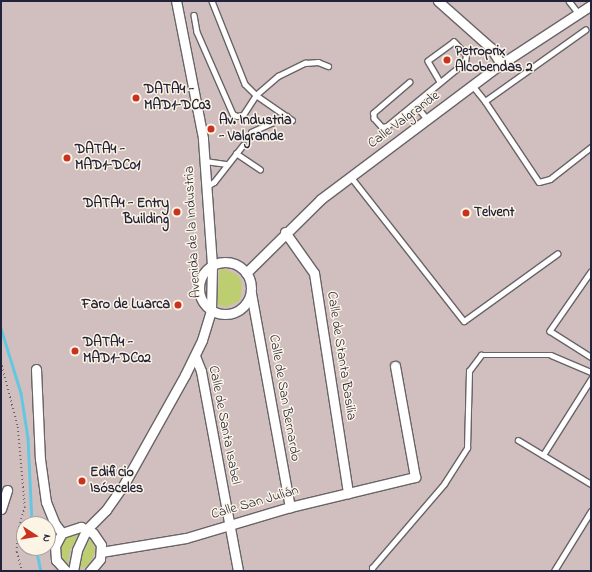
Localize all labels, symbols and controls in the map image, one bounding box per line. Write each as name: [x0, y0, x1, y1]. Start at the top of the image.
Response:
place label: Petroprix Alcobendas 2: [455, 44, 533, 76]
marker: Petroprix Alcobendas 2: [442, 55, 452, 65]
place label: DATA4 - MAD1-DC03: [144, 82, 211, 114]
street label: Calle Valgrande: [365, 88, 443, 152]
marker: DATA4 - MAD1-DC03: [131, 93, 141, 103]
place label: Av. Industria - Valgrande: [219, 113, 292, 146]
marker: Av. Industria - Valgrande: [206, 124, 216, 134]
place label: DATA4 - MAD1-DC01: [75, 142, 141, 174]
marker: DATA4 - MAD1-DC01: [62, 153, 72, 163]
street label: Avenida de la Industria: [181, 165, 205, 299]
place label: DATA4 - Entry Building: [83, 196, 169, 228]
place label: Telvent: [474, 205, 514, 221]
marker: DATA4 - Entry Building: [172, 207, 182, 217]
marker: Telvent: [461, 208, 471, 218]
street label: Calle de Stanta Basilia: [323, 290, 359, 422]
place label: Faro de Luarca: [82, 297, 170, 313]
marker: Faro de Luarca: [173, 300, 183, 310]
street label: Calle de San Bernardo: [265, 333, 303, 463]
place label: DATA4 - MAD1-DC02: [83, 335, 151, 368]
marker: DATA4 - MAD1-DC02: [70, 346, 80, 356]
street label: Calle de Santa Isabel: [204, 364, 244, 486]
place label: Edificio Isósceles: [90, 465, 143, 498]
marker: Edificio Isósceles: [77, 476, 87, 486]
street label: Calle San Julián: [209, 482, 301, 524]
north arrow: [16, 516, 56, 556]
text: N: [38, 533, 55, 544]

